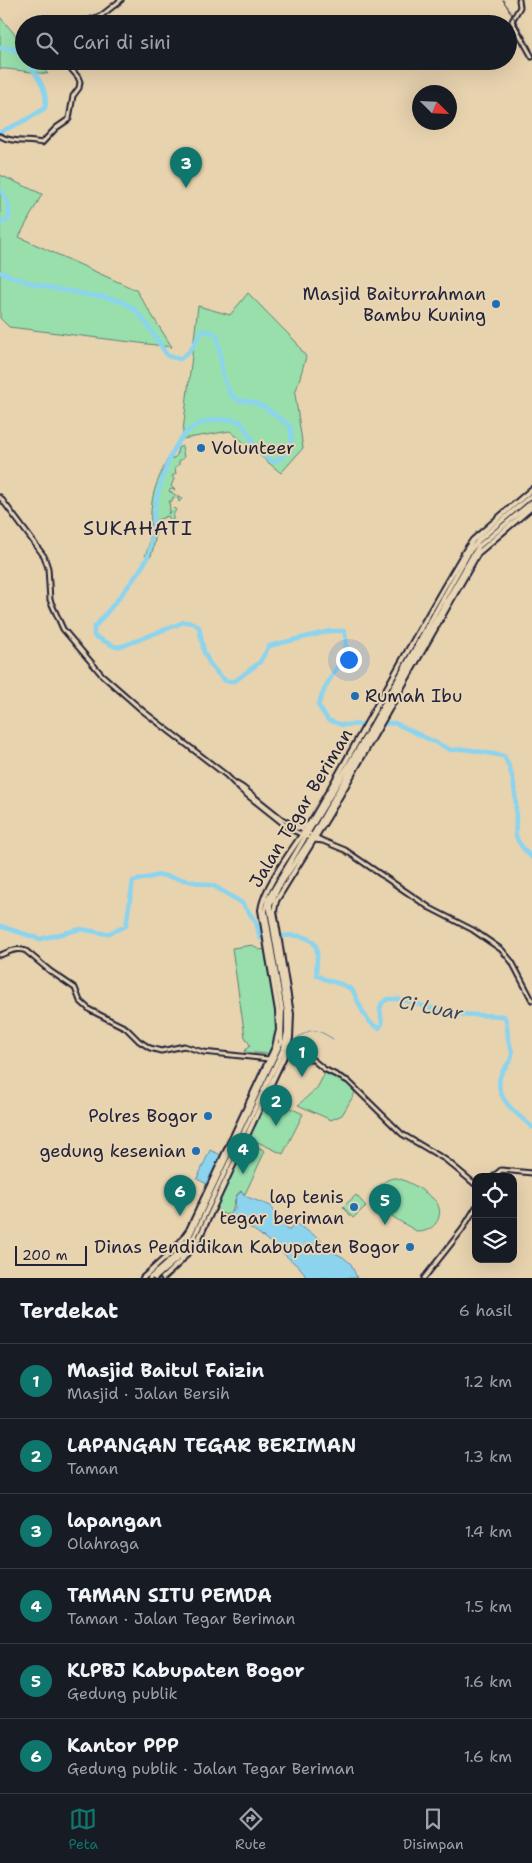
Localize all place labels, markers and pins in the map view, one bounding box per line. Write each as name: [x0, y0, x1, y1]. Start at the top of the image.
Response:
pin: 3: [170, 147, 202, 188]
place label: Masjid Baiturrahman Bambu Kuning: [302, 282, 486, 327]
marker: Masjid Baiturrahman Bambu Kuning: [490, 298, 502, 310]
place label: Volunteer: [211, 436, 295, 460]
marker: Volunteer: [195, 442, 207, 454]
place label: Rumah Ibu: [365, 684, 462, 708]
marker: Rumah Ibu: [349, 690, 361, 702]
pin: 1: [286, 1036, 318, 1077]
pin: 2: [260, 1085, 292, 1126]
place label: Polres Bogor: [88, 1104, 198, 1128]
marker: Polres Bogor: [202, 1110, 214, 1122]
pin: 4: [227, 1133, 259, 1174]
place label: gedung kesenian: [39, 1139, 186, 1163]
marker: gedung kesenian: [190, 1145, 202, 1157]
pin: 6: [164, 1175, 196, 1216]
pin: 5: [369, 1184, 401, 1225]
place label: lap tenis tegar beriman: [219, 1185, 344, 1230]
marker: lap tenis tegar beriman: [348, 1201, 360, 1213]
place label: Dinas Pendidikan Kabupaten Bogor: [94, 1235, 400, 1259]
marker: Dinas Pendidikan Kabupaten Bogor: [404, 1241, 416, 1253]

